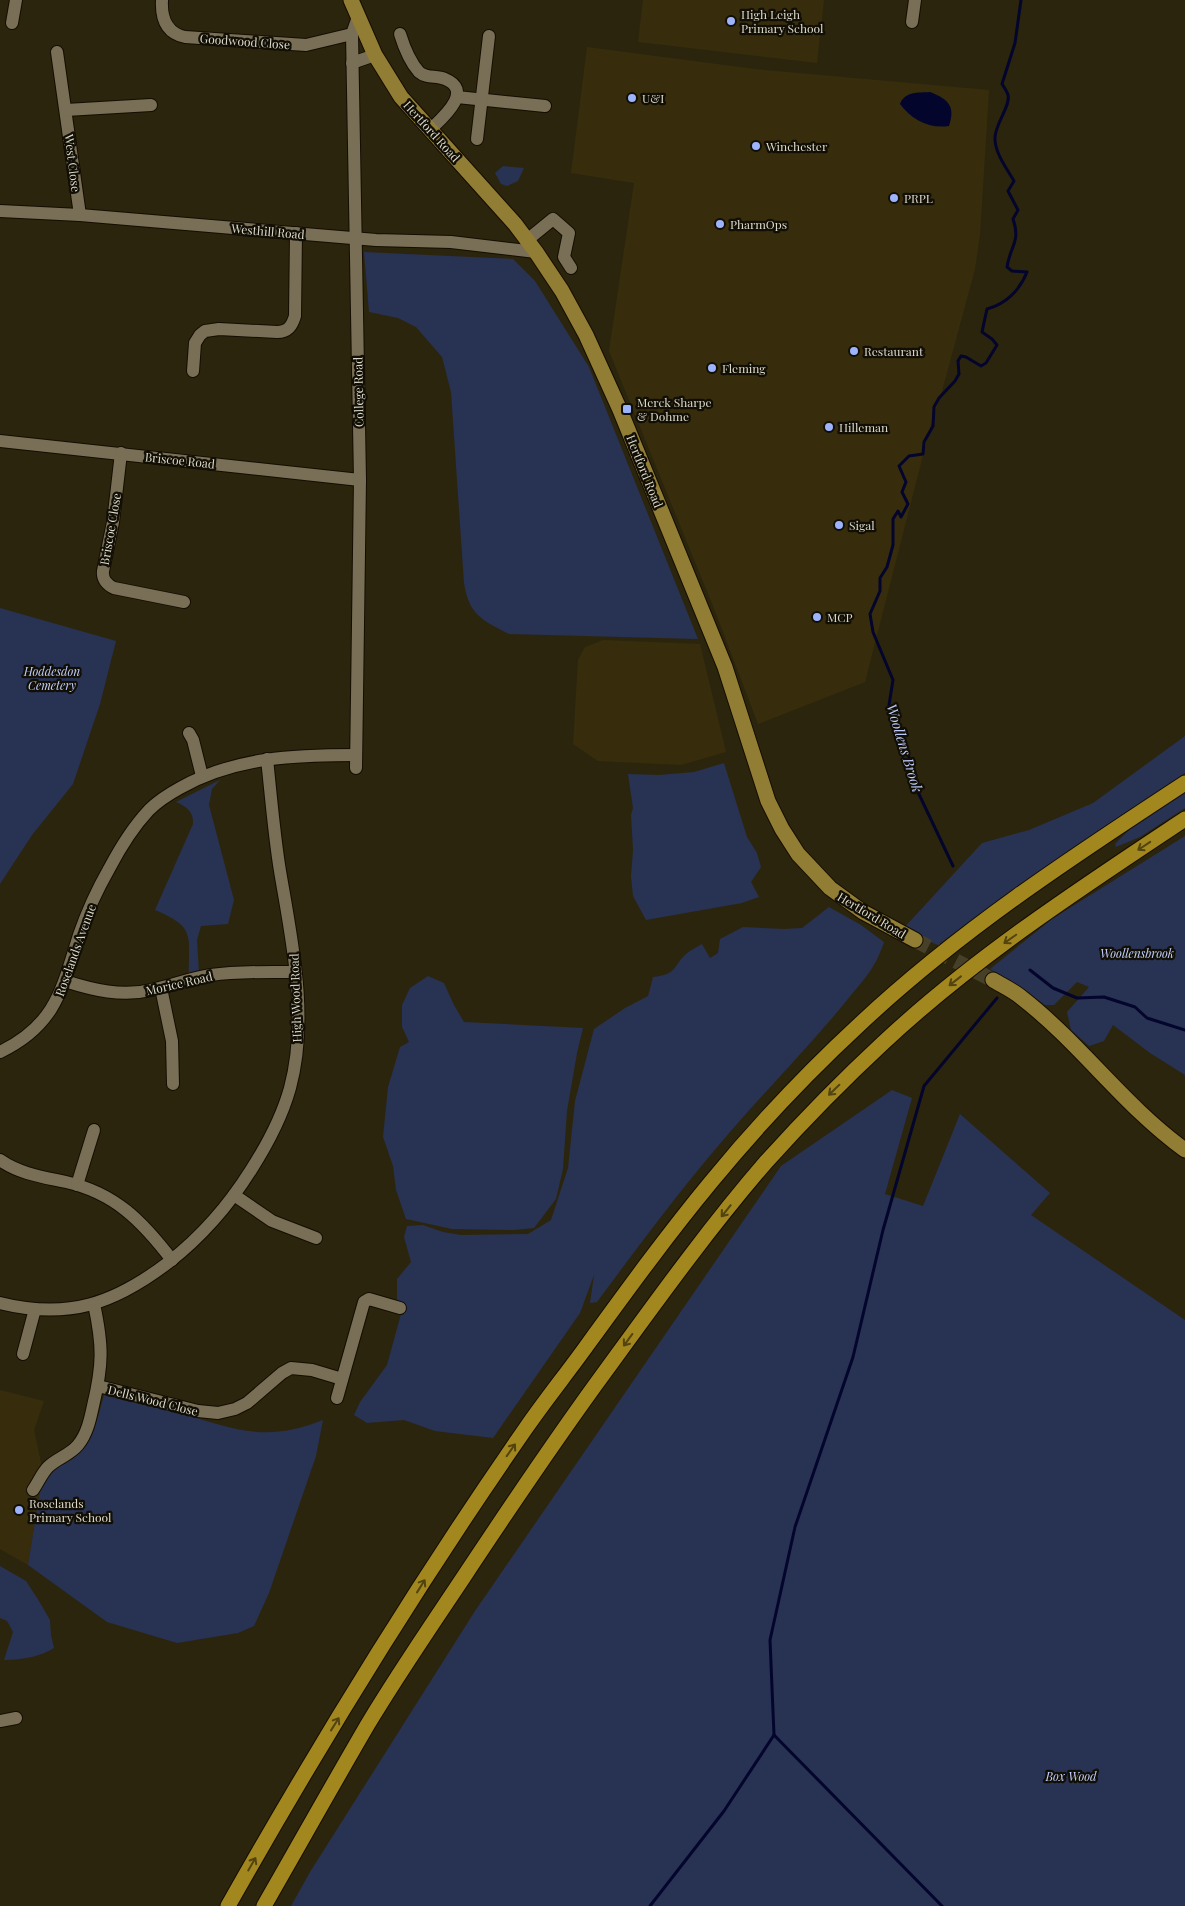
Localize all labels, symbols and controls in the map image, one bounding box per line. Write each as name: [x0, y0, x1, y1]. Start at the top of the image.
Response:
place label: High Leigh Primary School: [741, 6, 824, 36]
marker: High Leigh Primary School: [725, 15, 737, 27]
street label: Goodwood Close: [199, 30, 291, 52]
place label: U&I: [642, 90, 664, 106]
marker: U&I: [626, 92, 638, 104]
street label: Hertford Road: [400, 97, 464, 165]
street label: West Close: [61, 132, 84, 193]
place label: Winchester: [765, 138, 828, 154]
marker: Winchester: [750, 140, 762, 152]
place label: PRPL: [904, 190, 933, 206]
marker: PRPL: [888, 192, 900, 204]
place label: PharmOps: [730, 216, 787, 232]
marker: PharmOps: [714, 218, 726, 230]
street label: Westhill Road: [230, 220, 305, 242]
place label: Restaurant: [864, 343, 924, 359]
marker: Restaurant: [848, 345, 860, 357]
street label: College Road: [349, 357, 367, 427]
place label: Fleming: [722, 360, 766, 376]
marker: Fleming: [706, 362, 718, 374]
place label: Merck Sharpe & Dohme: [637, 394, 712, 424]
marker: Merck Sharpe & Dohme: [621, 403, 633, 415]
place label: Hilleman: [839, 419, 888, 435]
marker: Hilleman: [823, 421, 835, 433]
street label: Hertford Road: [623, 432, 667, 510]
street label: Briscoe Road: [144, 448, 216, 472]
street label: Briscoe Close: [96, 492, 124, 566]
place label: Sigal: [849, 517, 875, 533]
marker: Sigal: [833, 519, 845, 531]
place label: MCP: [827, 609, 853, 625]
marker: MCP: [811, 611, 823, 623]
park label: Hoddesdon Cemetery: [23, 663, 80, 693]
water label: Woollens Brook: [883, 701, 927, 795]
one-way arrow: [1137, 841, 1151, 851]
street label: Hertford Road: [835, 888, 909, 942]
street label: Roselands Avenue: [51, 902, 99, 998]
one-way arrow: [1003, 934, 1017, 944]
park label: Woollensbrook: [1100, 945, 1174, 961]
street label: High Wood Road: [285, 953, 305, 1043]
street label: Morice Road: [144, 968, 214, 998]
one-way arrow: [948, 976, 962, 986]
one-way arrow: [828, 1084, 841, 1096]
one-way arrow: [721, 1204, 732, 1217]
one-way arrow: [622, 1333, 633, 1346]
street label: Dells Wood Close: [106, 1381, 200, 1419]
one-way arrow: [506, 1443, 516, 1457]
place label: Roselands Primary School: [29, 1495, 112, 1525]
marker: Roselands Primary School: [13, 1504, 25, 1516]
one-way arrow: [416, 1579, 427, 1593]
one-way arrow: [330, 1717, 340, 1731]
park label: Box Wood: [1044, 1768, 1097, 1784]
one-way arrow: [248, 1857, 258, 1871]

